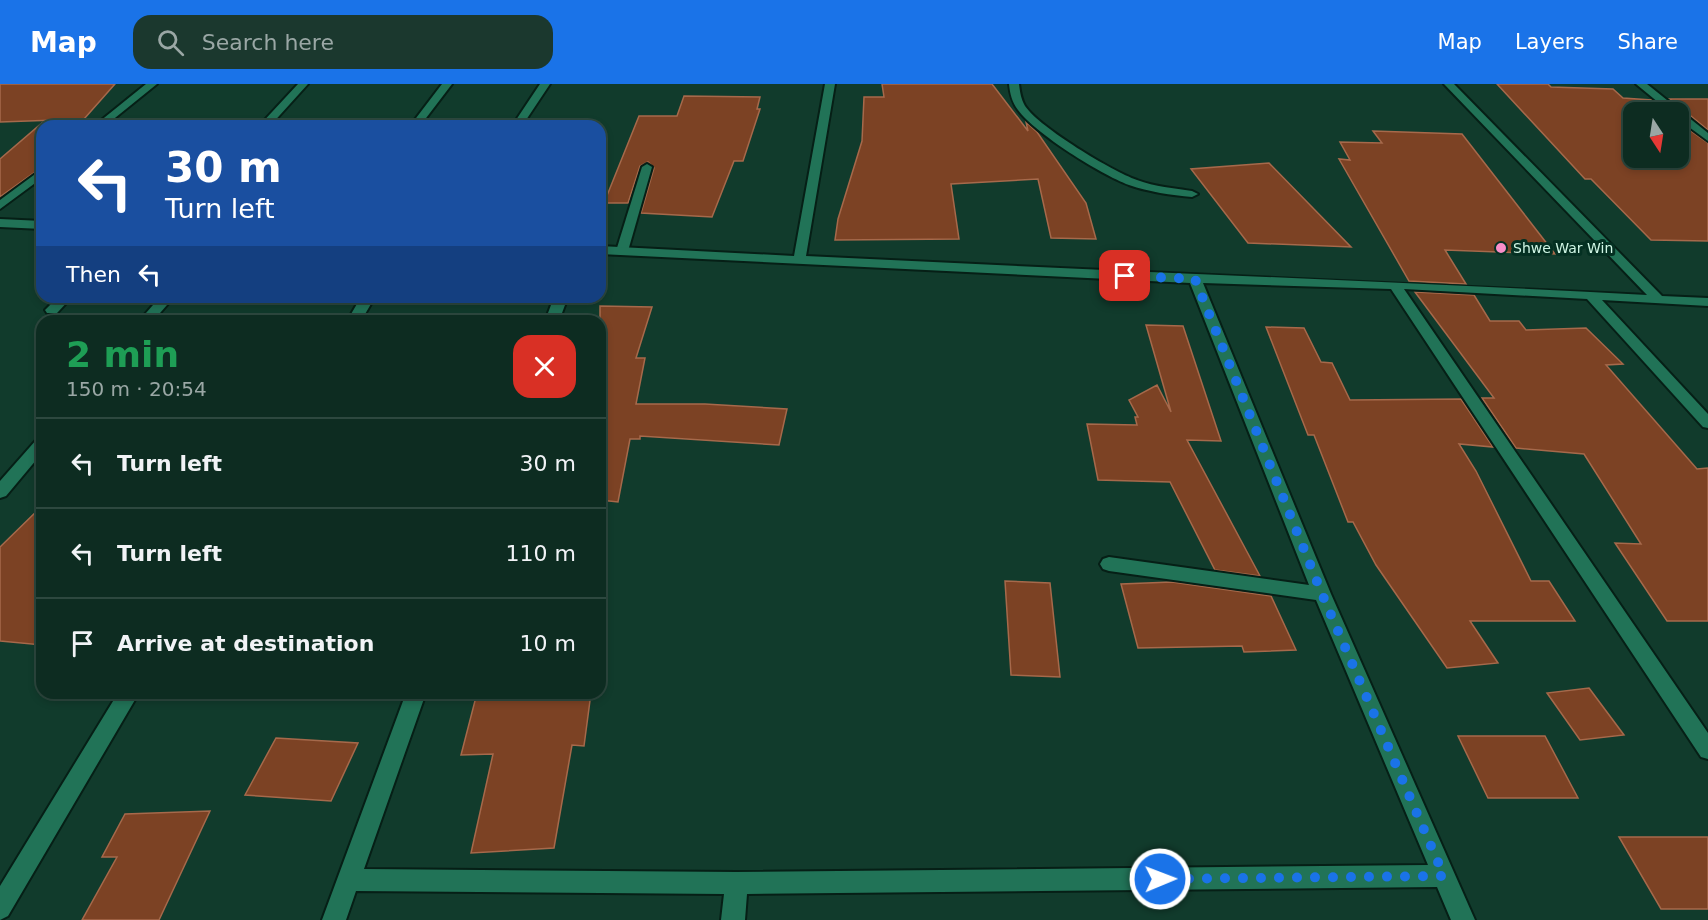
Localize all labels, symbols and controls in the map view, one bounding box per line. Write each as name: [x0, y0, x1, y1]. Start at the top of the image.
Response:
search box: [133, 15, 553, 69]
text: Map: [30, 26, 97, 59]
icon: search: [154, 26, 187, 59]
text: Search here: [202, 30, 334, 55]
text: Map: [1438, 30, 1482, 54]
text: Layers: [1515, 30, 1584, 54]
text: Share: [1617, 30, 1678, 54]
north arrow: [1623, 102, 1689, 168]
map controls: [1623, 102, 1689, 168]
text: 30 m: [165, 143, 282, 192]
icon: left: [66, 144, 144, 222]
text: Turn left: [165, 193, 275, 224]
place label: Shwe War Win: [1513, 240, 1613, 256]
marker: Shwe War Win: [1494, 241, 1508, 255]
pin: [1099, 250, 1150, 301]
icon: left: [133, 258, 166, 291]
icon: arrive: [1108, 259, 1141, 292]
text: Then: [66, 262, 121, 287]
text: 2 min: [66, 334, 179, 375]
button: close: [513, 335, 576, 398]
text: 150 m · 20:54: [66, 377, 207, 401]
icon: left: [66, 447, 99, 480]
text: Turn left: [117, 451, 222, 476]
text: 30 m: [520, 451, 576, 476]
icon: left: [66, 537, 99, 570]
text: Turn left: [117, 541, 222, 566]
text: 110 m: [506, 541, 576, 566]
icon: arrive: [66, 627, 99, 660]
text: Arrive at destination: [117, 631, 374, 656]
text: 10 m: [520, 631, 576, 656]
position arrow: [1128, 847, 1192, 911]

